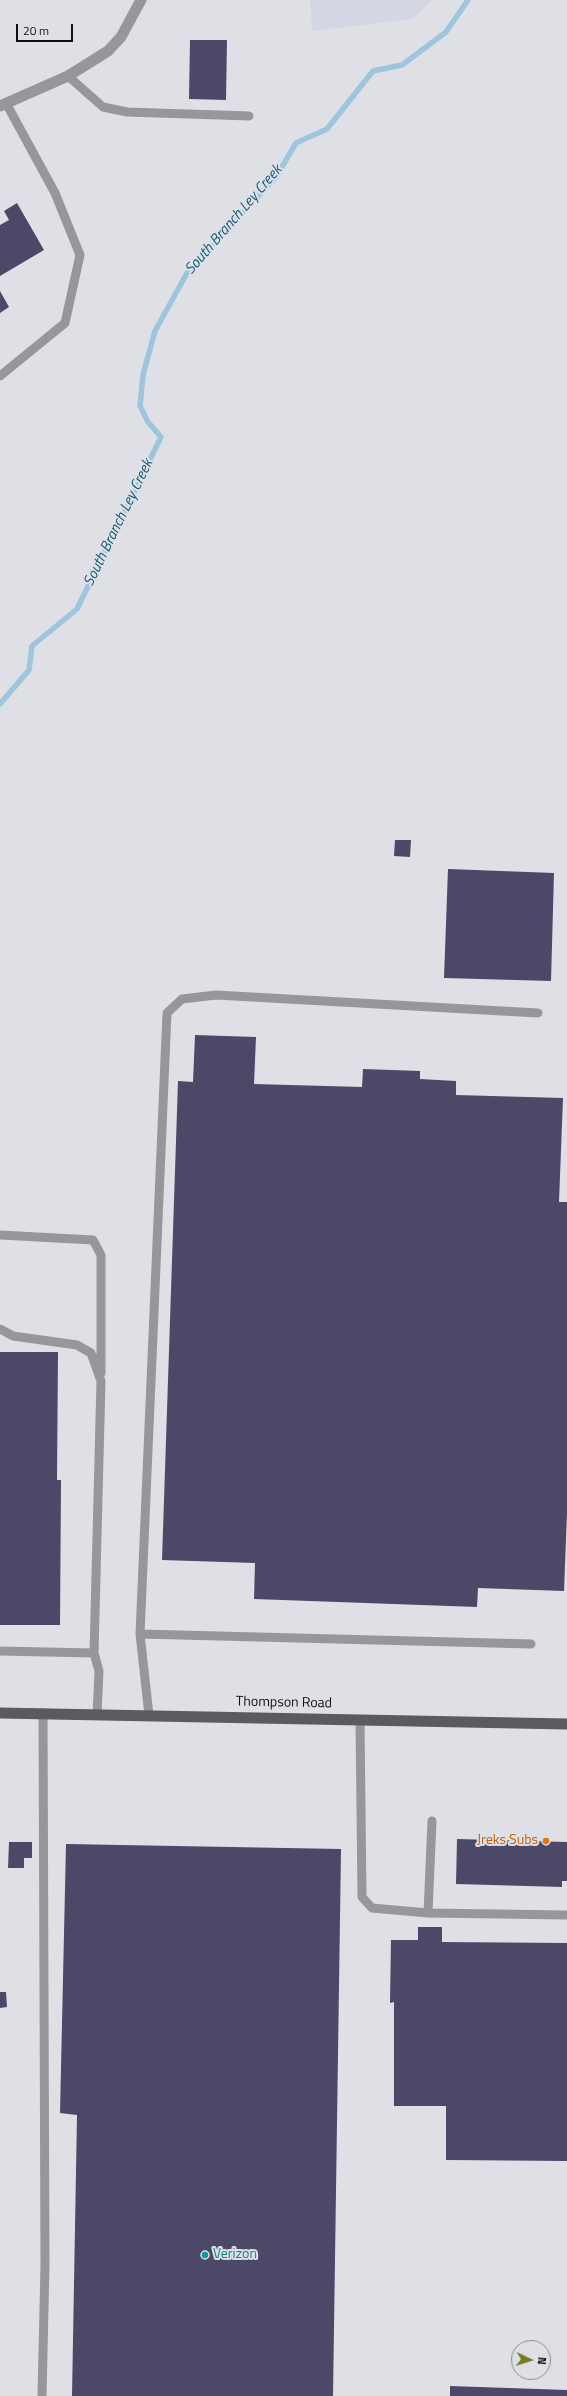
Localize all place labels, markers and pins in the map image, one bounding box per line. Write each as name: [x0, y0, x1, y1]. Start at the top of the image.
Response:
place label: Jreks Subs: [477, 1833, 538, 1849]
marker: Jreks Subs: [541, 1836, 551, 1846]
place label: Verizon: [213, 2247, 257, 2263]
marker: Verizon: [200, 2250, 210, 2260]

